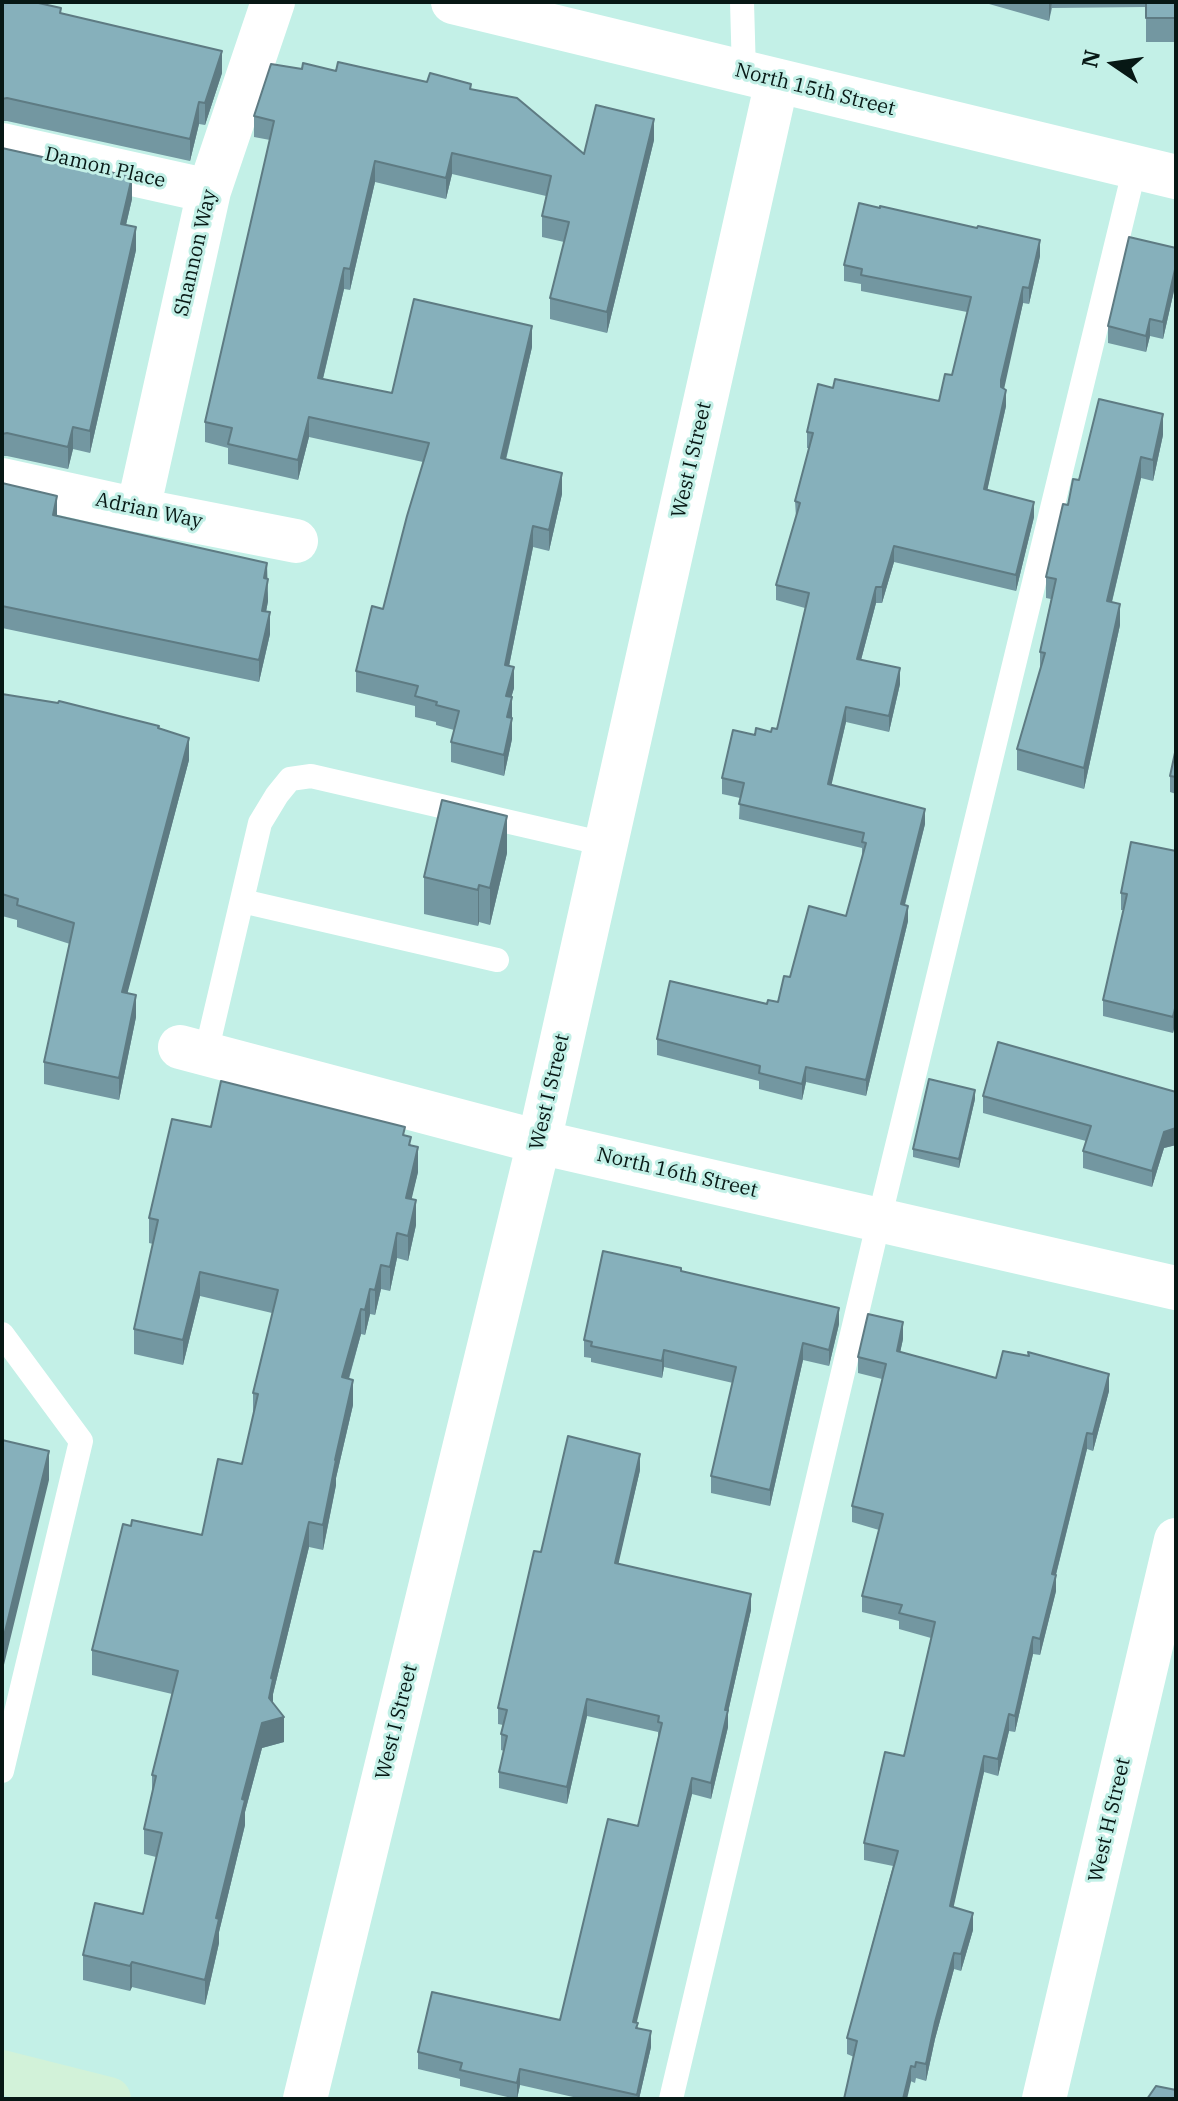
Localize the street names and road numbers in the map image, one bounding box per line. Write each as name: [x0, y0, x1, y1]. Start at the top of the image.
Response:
street label: North 15th Street: [732, 58, 898, 122]
street label: Damon Place: [42, 142, 168, 194]
street label: Shannon Way: [170, 187, 222, 319]
street label: West I Street: [667, 400, 717, 520]
street label: Adrian Way: [93, 488, 205, 534]
street label: West I Street: [525, 1032, 575, 1152]
street label: North 16th Street: [594, 1143, 760, 1203]
street label: West I Street: [371, 1662, 423, 1782]
street label: West H Street: [1084, 1755, 1136, 1885]

